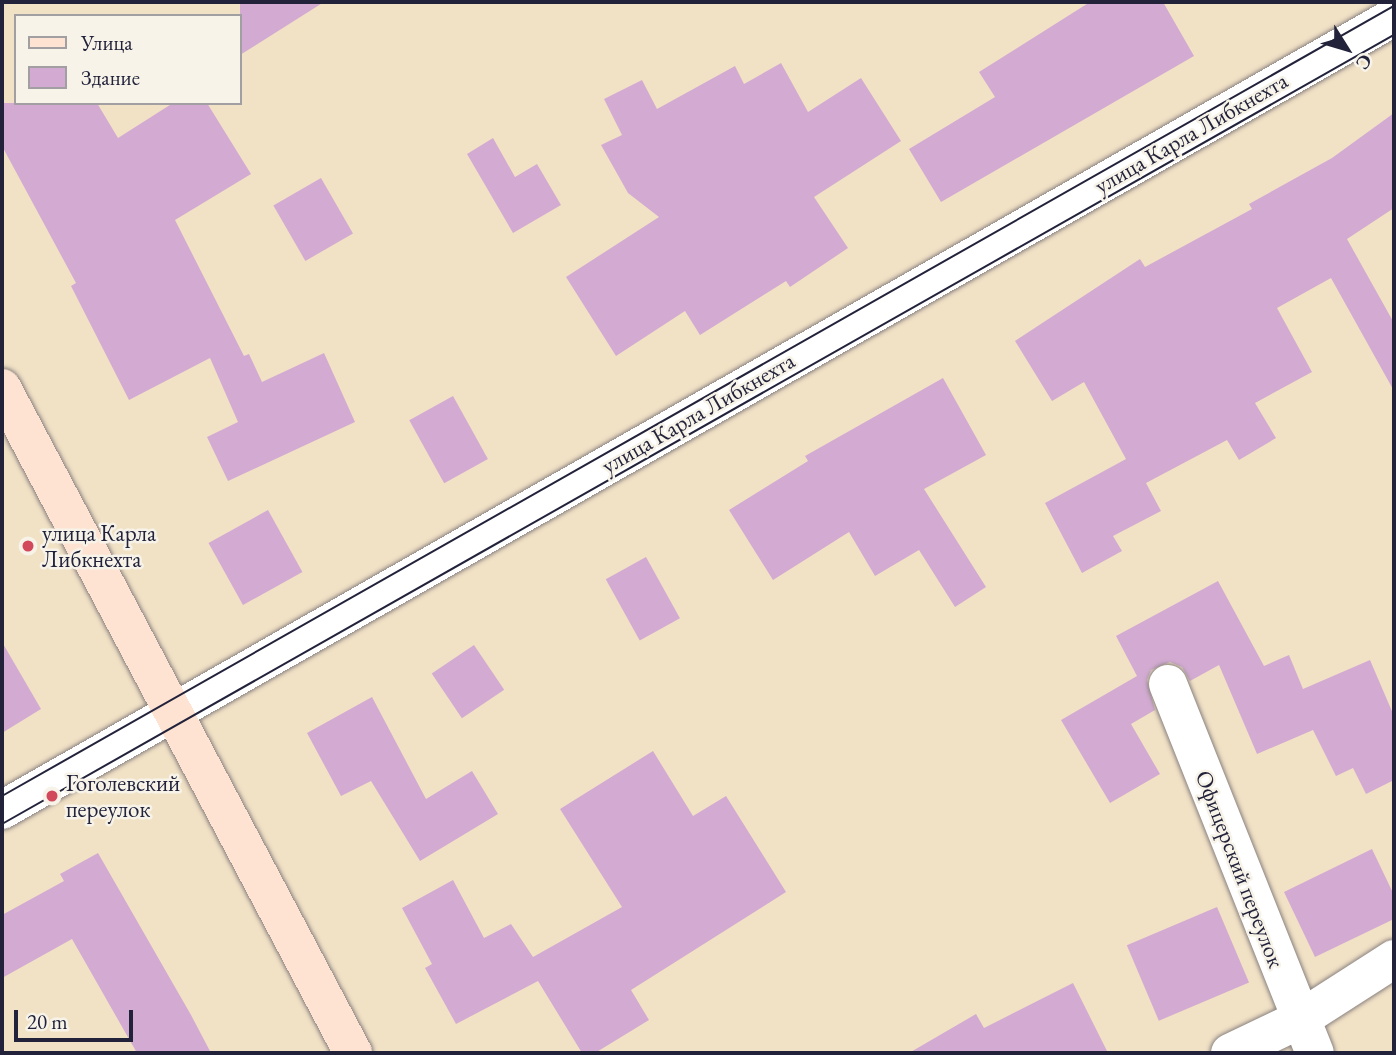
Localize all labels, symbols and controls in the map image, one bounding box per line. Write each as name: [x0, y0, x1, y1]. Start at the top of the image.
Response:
legend: [14, 14, 242, 105]
north arrow: [1312, 14, 1382, 84]
text: Улица: [81, 29, 133, 56]
text: С: [1350, 49, 1378, 75]
text: Здание: [81, 64, 140, 91]
street label: улица Карла Либкнехта: [1090, 66, 1292, 200]
street label: улица Карла Либкнехта: [597, 346, 799, 480]
place label: улица Карла Либкнехта: [42, 519, 156, 573]
marker: улица Карла Либкнехта: [20, 538, 36, 554]
street label: Офицерский переулок: [1190, 766, 1290, 972]
place label: Гоголевский переулок: [66, 769, 180, 823]
marker: Гоголевский переулок: [44, 788, 60, 804]
scale bar: [18, 996, 136, 1040]
text: 20 m: [27, 1008, 68, 1035]

